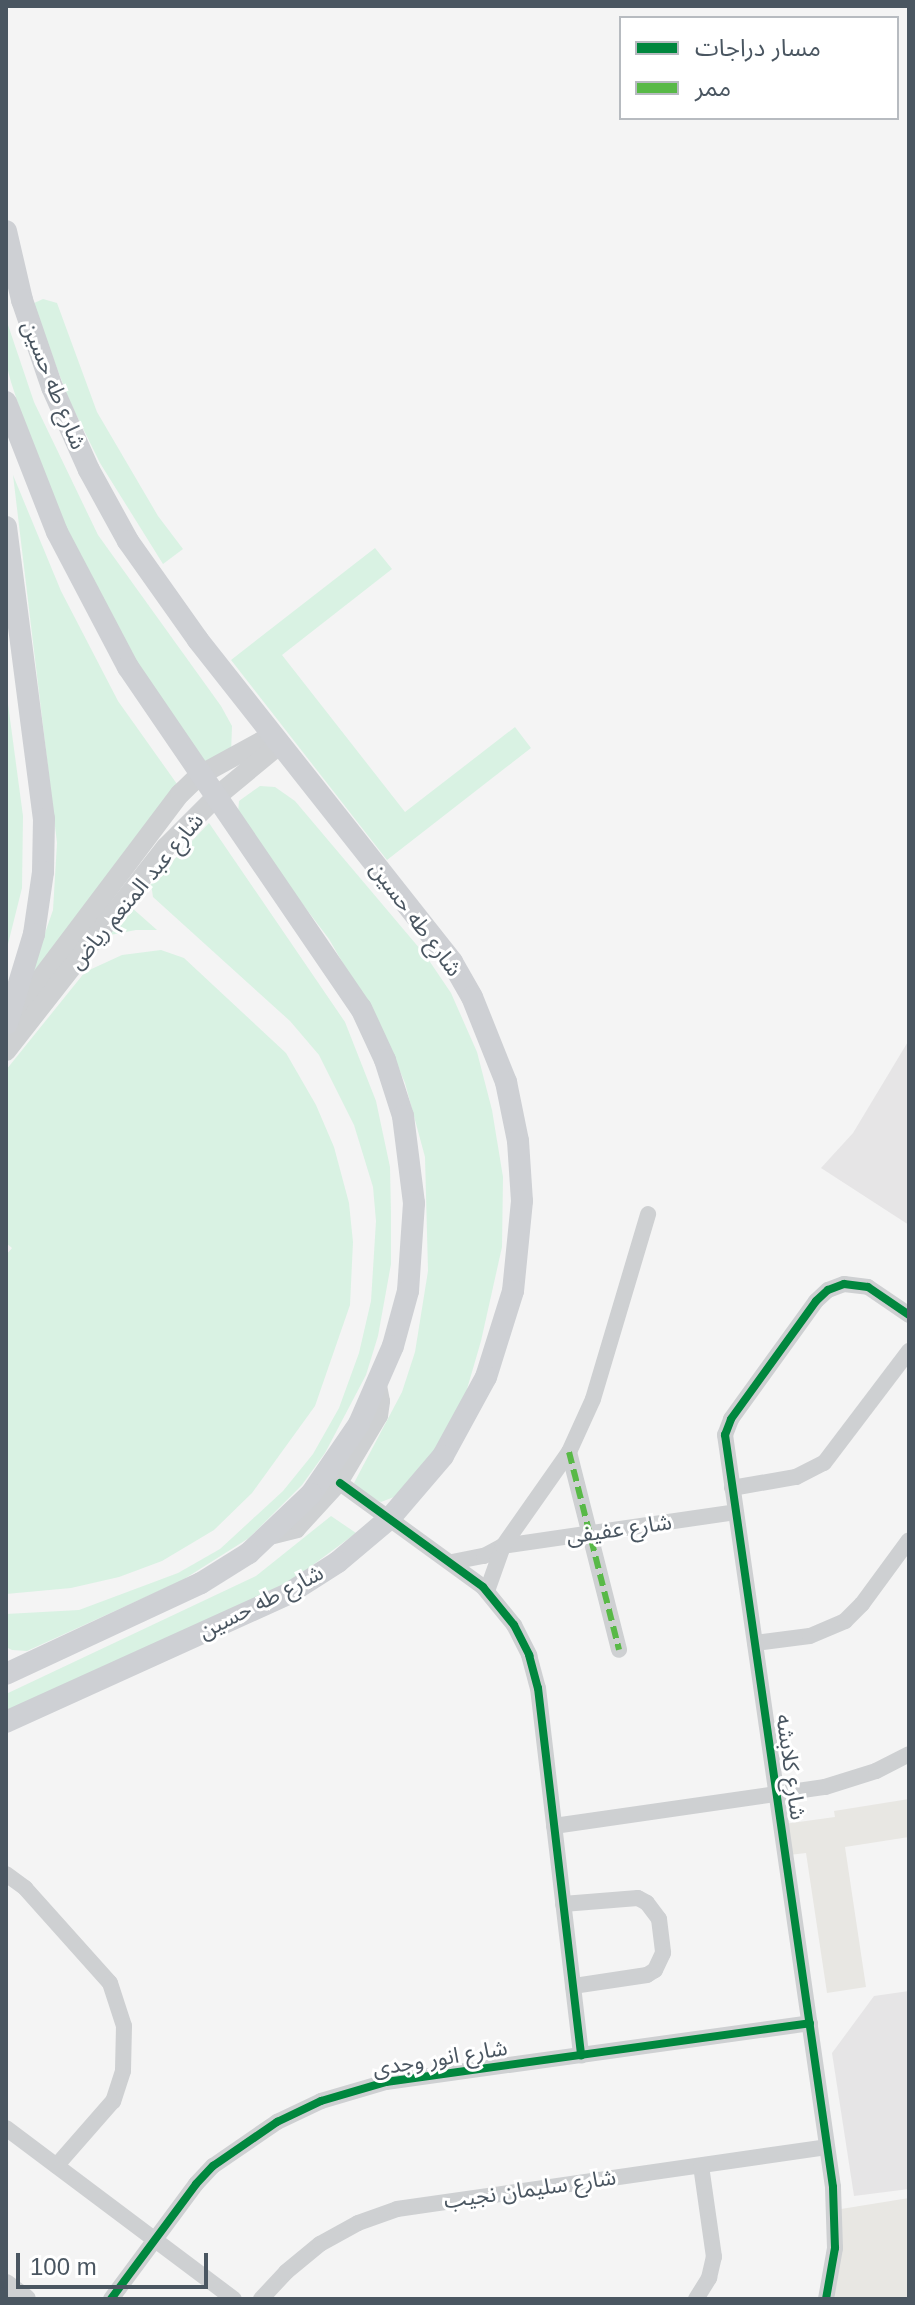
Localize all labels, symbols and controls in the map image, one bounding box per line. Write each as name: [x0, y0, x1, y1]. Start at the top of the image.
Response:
legend: [619, 16, 899, 120]
text: مسار دراجات: [695, 34, 821, 61]
text: ممر: [695, 74, 731, 101]
street label: شارع طه حسين: [16, 317, 92, 453]
street label: شارع عبد المنعم رياض: [63, 808, 209, 974]
street label: شارع طه حسين: [364, 857, 468, 981]
street label: شارع عفيفى: [565, 1509, 673, 1549]
street label: شارع طه حسين: [194, 1559, 328, 1645]
street label: شارع كلابشه: [771, 1712, 811, 1822]
street label: شارع انور وجدى: [371, 2034, 509, 2082]
street label: شارع سليمان نجيب: [442, 2164, 618, 2214]
scale bar: [20, 2237, 212, 2287]
text: 100 m: [30, 2253, 97, 2280]

